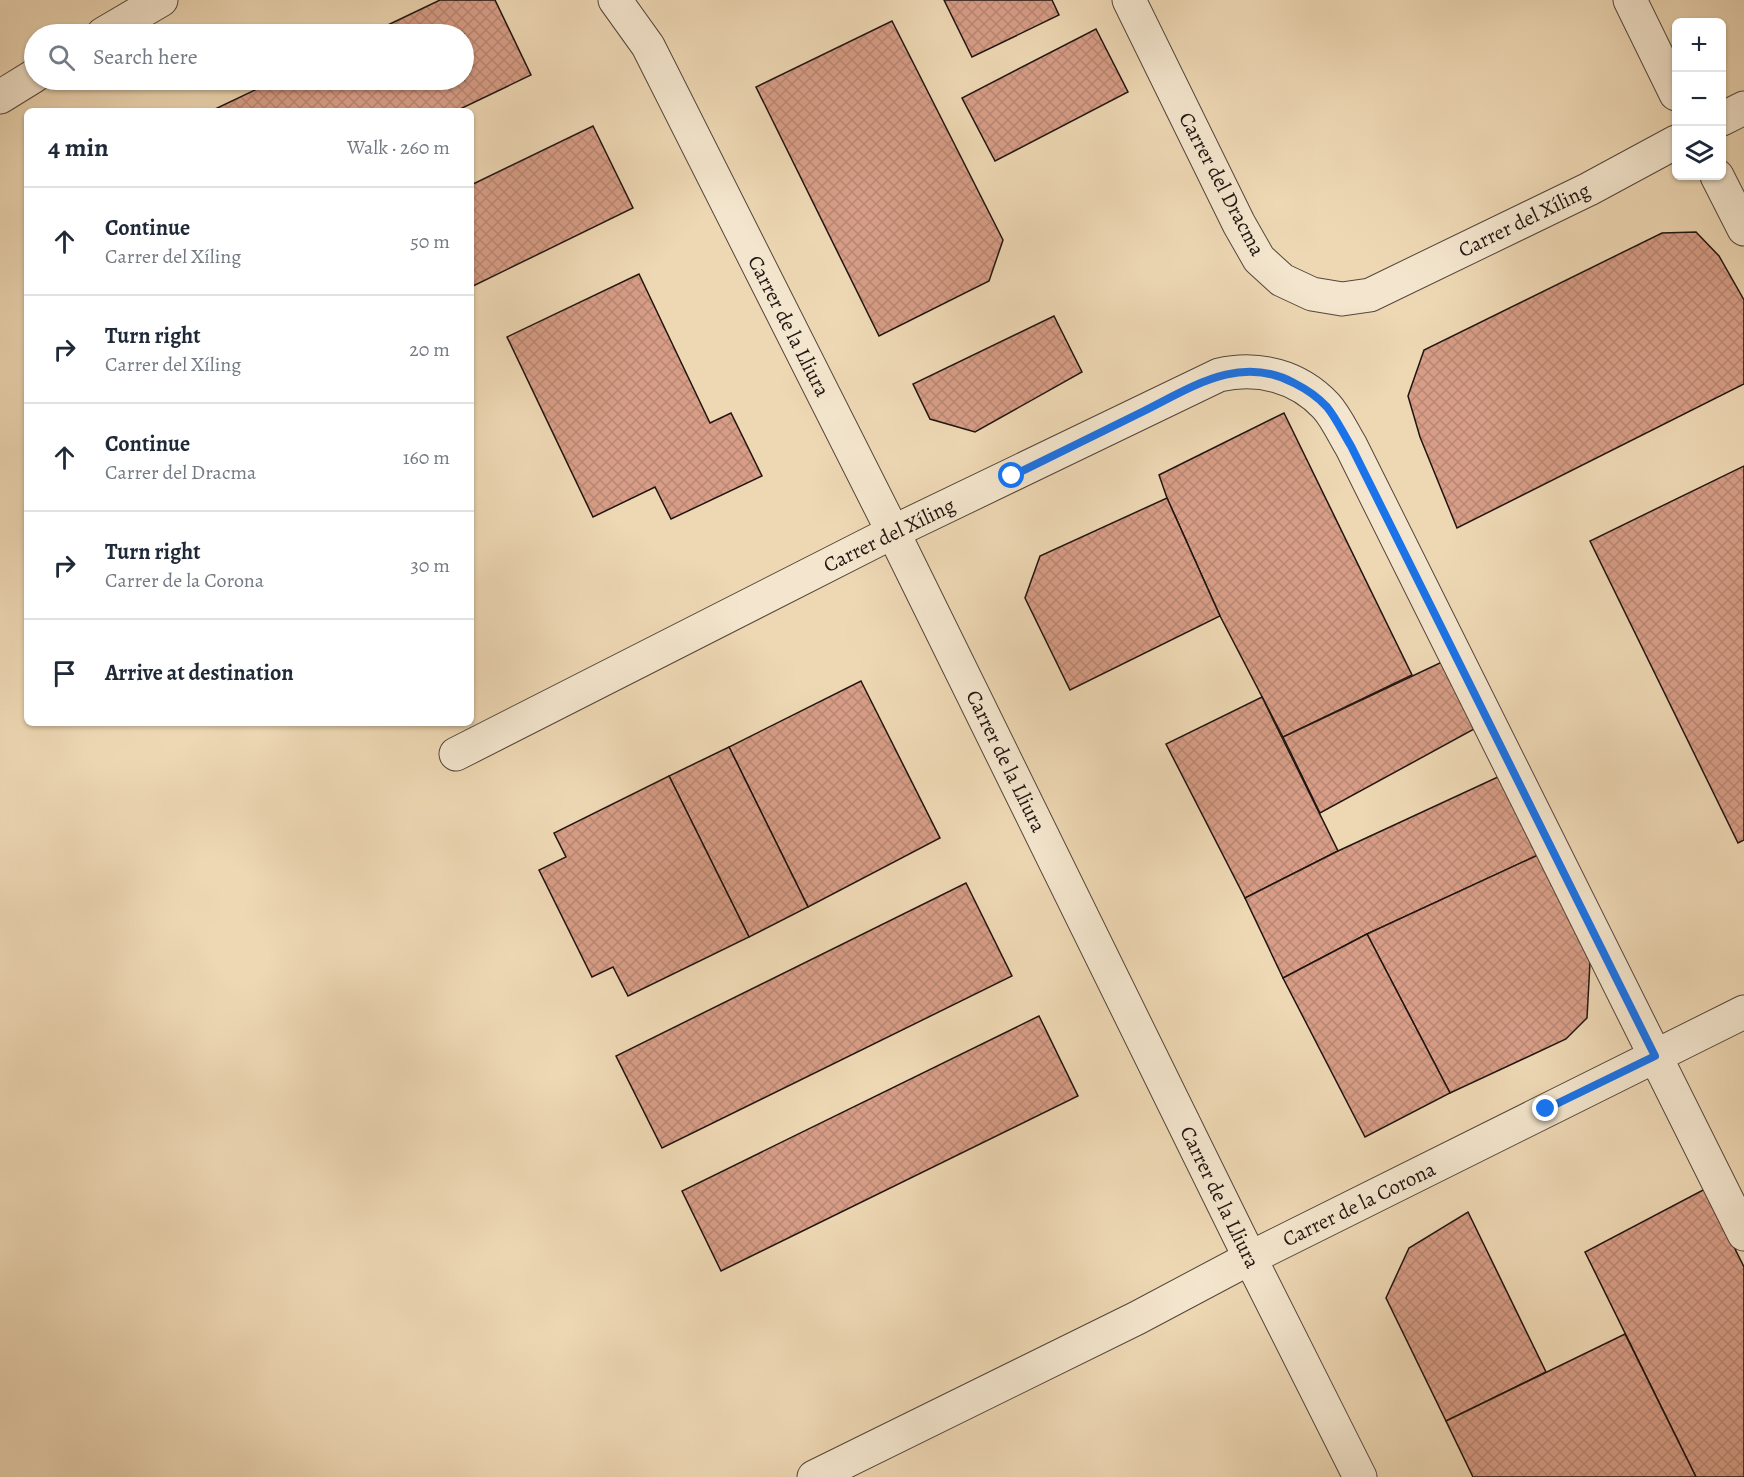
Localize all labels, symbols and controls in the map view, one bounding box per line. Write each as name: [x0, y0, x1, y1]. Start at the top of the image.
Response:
map controls: [1672, 18, 1726, 180]
button: +: [1672, 18, 1726, 72]
search box: [24, 24, 474, 90]
icon: search: [45, 41, 78, 74]
text: Search here: [93, 42, 198, 72]
button: −: [1672, 72, 1726, 126]
street label: Carrer del Dracma: [1172, 107, 1272, 261]
button: layers: [1672, 126, 1726, 180]
text: 4 min: [48, 130, 109, 165]
text: Walk · 260 m: [347, 134, 450, 161]
street label: Carrer del Xíling: [1454, 176, 1595, 264]
text: Continue: [105, 213, 190, 243]
icon: ahead: [48, 225, 81, 258]
text: 50 m: [410, 228, 450, 255]
text: Carrer del Xíling: [105, 243, 241, 270]
street label: Carrer de la Lliura: [741, 251, 837, 402]
text: Turn right: [105, 321, 201, 351]
icon: right: [48, 333, 81, 366]
text: 20 m: [409, 336, 450, 363]
text: Carrer del Xíling: [105, 351, 241, 378]
text: Continue: [105, 429, 190, 459]
icon: ahead: [48, 441, 81, 474]
text: 160 m: [403, 444, 450, 471]
text: Carrer del Dracma: [105, 459, 256, 486]
route start: [998, 462, 1024, 488]
street label: Carrer del Xíling: [819, 491, 960, 579]
text: Turn right: [105, 537, 201, 567]
icon: right: [48, 549, 81, 582]
text: 30 m: [410, 552, 450, 579]
text: Carrer de la Corona: [105, 567, 264, 594]
icon: arrive: [48, 657, 81, 690]
text: Arrive at destination: [105, 658, 294, 688]
street label: Carrer de la Lliura: [959, 685, 1053, 837]
route end: [1532, 1095, 1558, 1121]
street label: Carrer de la Lliura: [1173, 1121, 1267, 1273]
street label: Carrer de la Corona: [1278, 1155, 1440, 1253]

